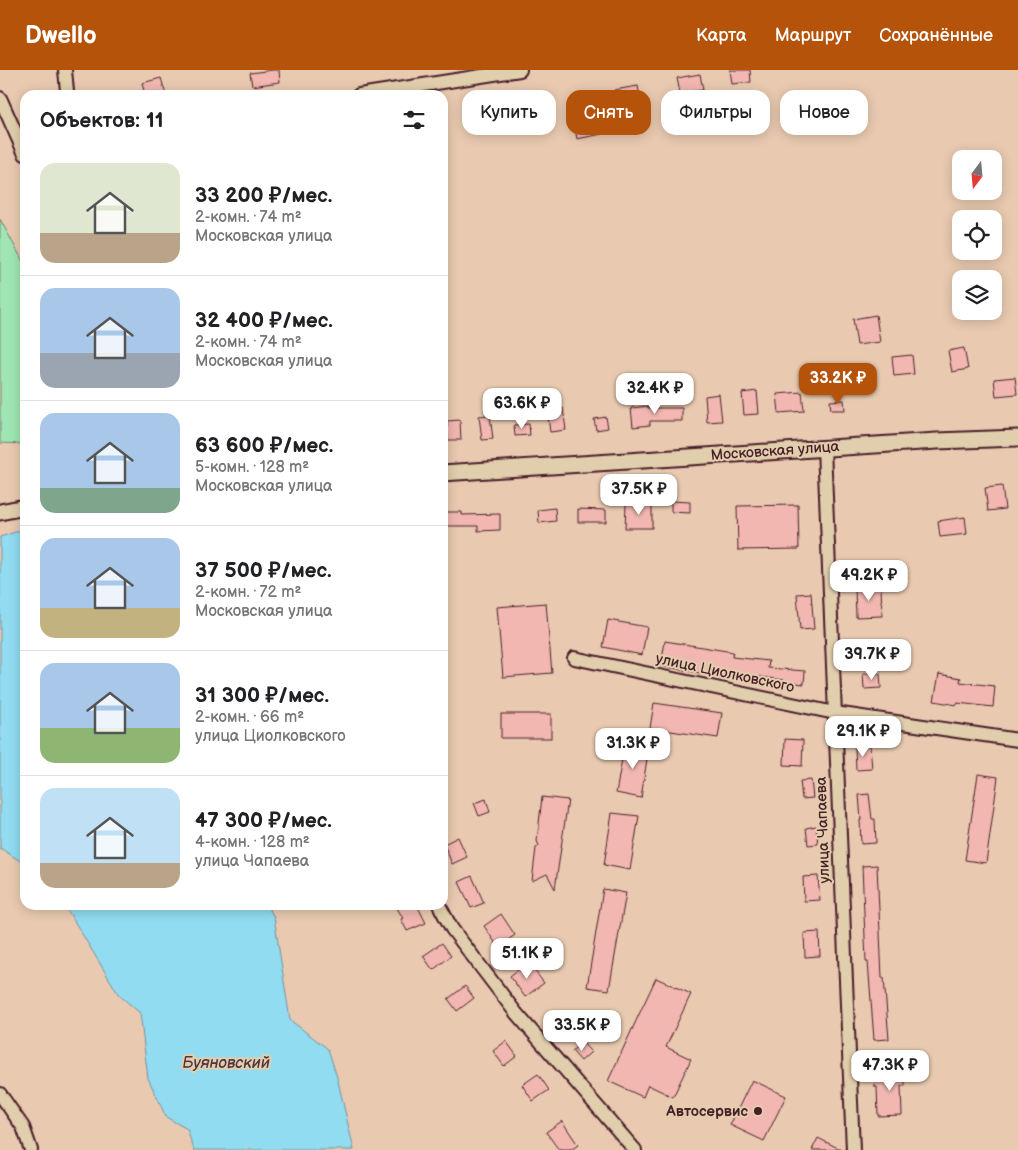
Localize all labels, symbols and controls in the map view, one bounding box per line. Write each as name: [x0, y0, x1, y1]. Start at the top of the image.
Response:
text: Dwello: [25, 21, 97, 50]
text: Карта: [696, 25, 747, 46]
text: Маршрут: [775, 25, 851, 46]
text: Сохранённые: [879, 25, 993, 46]
chip: Купить: [462, 90, 556, 135]
chip: Снять: [566, 90, 651, 135]
chip: Фильтры: [661, 90, 770, 135]
chip: Новое: [780, 90, 868, 135]
icon: filters: [400, 106, 428, 134]
text: Объектов: 11: [40, 108, 164, 133]
north arrow: [952, 150, 1002, 200]
map controls: [952, 150, 1002, 320]
icon: home: [80, 183, 140, 243]
text: 33 200 ₽/мес.: [195, 183, 332, 208]
text: 2-комн. · 74 m²: [195, 208, 302, 227]
button: locate: [952, 210, 1002, 260]
text: Московская улица: [195, 227, 333, 246]
button: layers: [952, 270, 1002, 320]
icon: home: [80, 308, 140, 368]
text: 32 400 ₽/мес.: [195, 308, 333, 333]
text: 2-комн. · 74 m²: [195, 333, 302, 352]
text: Московская улица: [195, 352, 333, 371]
pin: 33.2K ₽: [792, 362, 884, 405]
text: 33.2K ₽: [810, 369, 866, 388]
pin: 32.4K ₽: [609, 372, 701, 415]
text: 32.4K ₽: [627, 379, 683, 398]
pin: 63.6K ₽: [476, 388, 568, 430]
text: 63.6K ₽: [494, 394, 550, 413]
icon: home: [80, 433, 140, 493]
text: 63 600 ₽/мес.: [195, 433, 333, 458]
street label: Московская улица: [710, 437, 840, 465]
text: 5-комн. · 128 m²: [195, 458, 309, 477]
pin: 37.5K ₽: [593, 474, 685, 516]
text: Московская улица: [195, 477, 333, 496]
text: 37.5K ₽: [611, 480, 667, 499]
icon: home: [80, 558, 140, 618]
text: 37 500 ₽/мес.: [195, 558, 332, 583]
pin: 49.2K ₽: [823, 560, 915, 602]
text: 49.2K ₽: [841, 566, 897, 585]
text: 2-комн. · 72 m²: [195, 583, 301, 602]
text: Московская улица: [195, 602, 333, 621]
pin: 39.7K ₽: [826, 638, 918, 681]
text: 39.7K ₽: [844, 645, 900, 664]
street label: улица Циолковского: [654, 649, 796, 697]
icon: home: [80, 683, 140, 743]
text: 31 300 ₽/мес.: [195, 683, 329, 708]
text: 2-комн. · 66 m²: [195, 708, 304, 727]
pin: 29.1K ₽: [817, 716, 909, 758]
text: 29.1K ₽: [836, 722, 890, 741]
text: улица Циолковского: [195, 727, 346, 746]
pin: 31.3K ₽: [587, 728, 679, 770]
text: 31.3K ₽: [606, 734, 660, 753]
street label: улица Чапаева: [812, 776, 834, 884]
icon: home: [80, 808, 140, 868]
text: 47 300 ₽/мес.: [195, 808, 332, 833]
text: 4-комн. · 128 m²: [195, 833, 310, 852]
text: улица Чапаева: [195, 852, 309, 871]
pin: 51.1K ₽: [481, 938, 573, 980]
text: 51.1K ₽: [502, 944, 552, 963]
pin: 33.5K ₽: [536, 1010, 628, 1052]
text: 33.5K ₽: [554, 1016, 610, 1035]
pin: 47.3K ₽: [844, 1050, 936, 1092]
water label: Буяновский: [182, 1054, 270, 1073]
text: 47.3K ₽: [862, 1056, 918, 1075]
place label: Автосервис: [665, 1102, 748, 1121]
marker: Автосервис: [752, 1105, 764, 1117]

